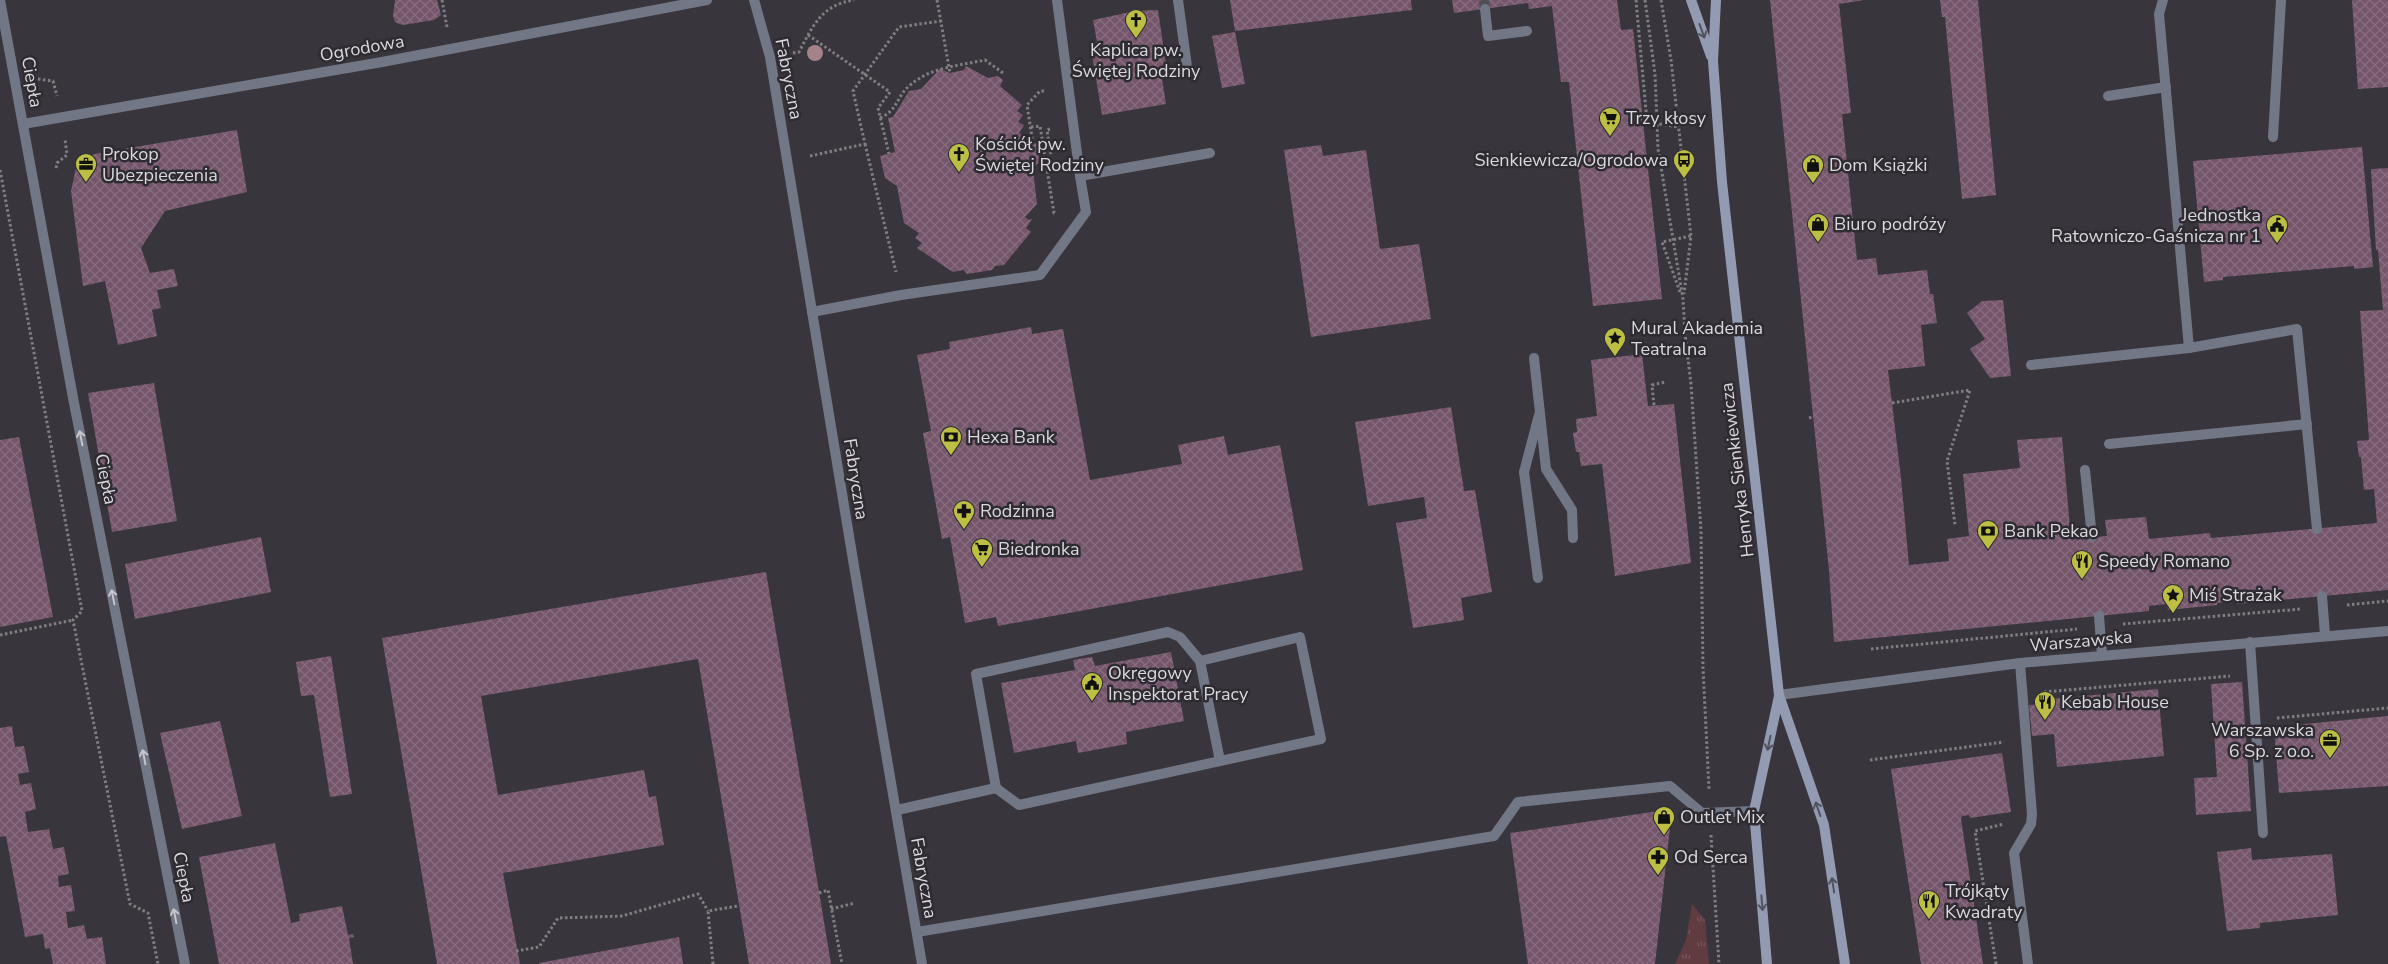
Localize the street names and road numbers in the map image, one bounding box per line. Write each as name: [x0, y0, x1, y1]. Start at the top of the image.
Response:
street label: Ogrodowa: [318, 29, 406, 67]
street label: Fabryczna: [769, 36, 809, 122]
street label: Ciepła: [16, 55, 48, 109]
street label: Henryka Sienkiewicza: [1714, 381, 1760, 559]
street label: Fabryczna: [838, 437, 874, 521]
street label: Ciepła: [89, 452, 123, 506]
street label: Warszawska: [2029, 625, 2133, 657]
street label: Fabryczna: [905, 836, 943, 920]
street label: Ciepła: [167, 850, 201, 904]

